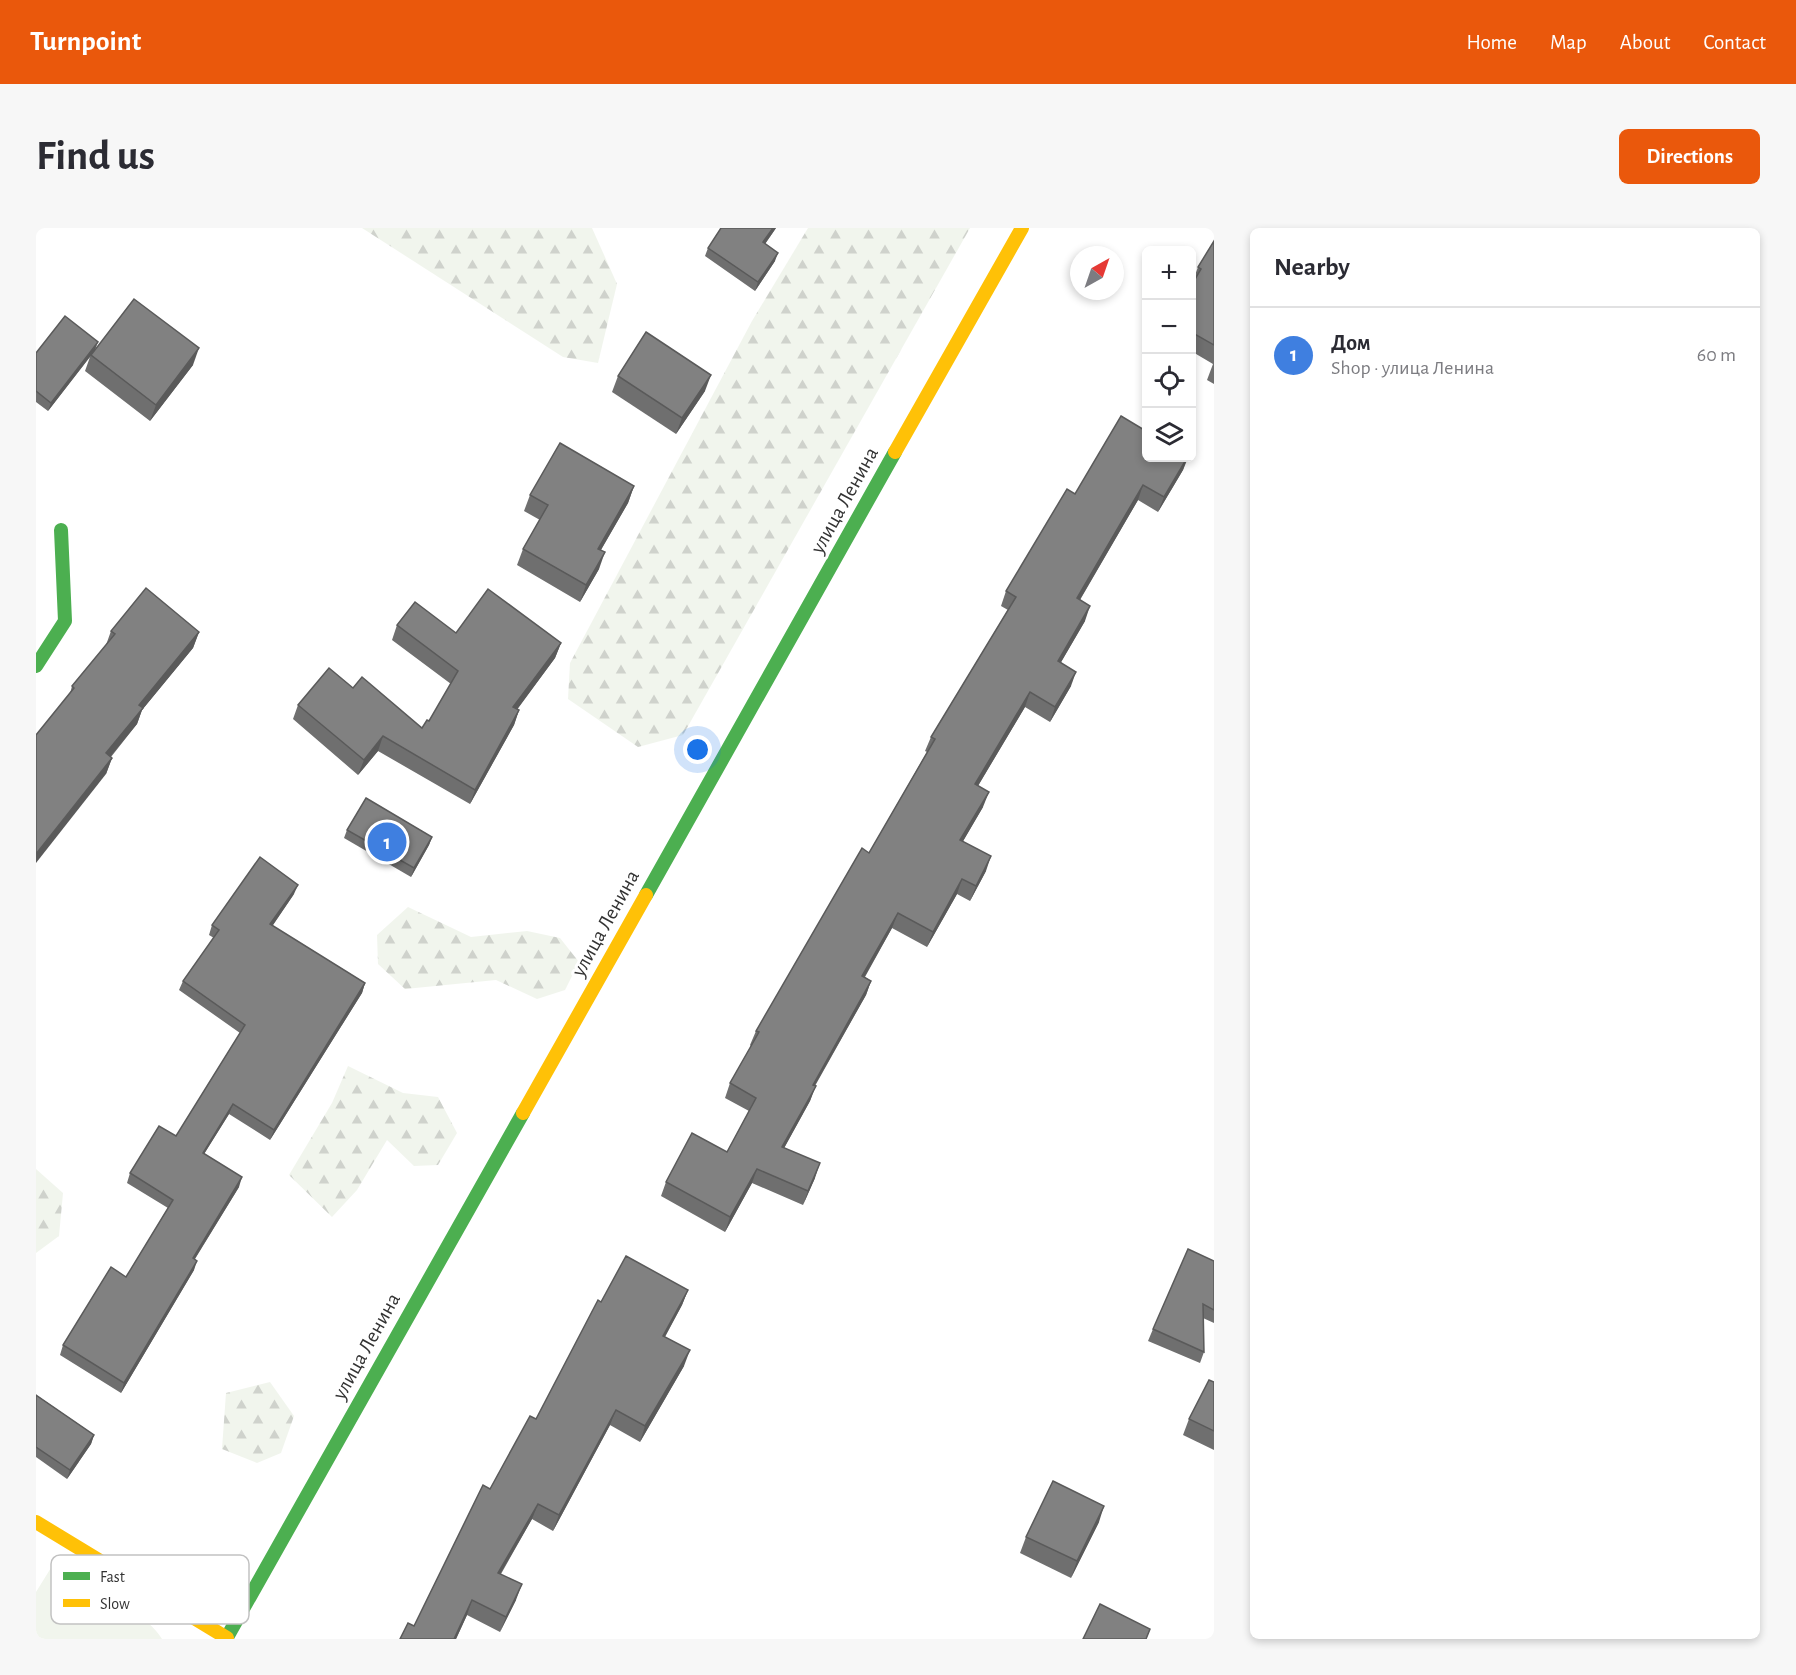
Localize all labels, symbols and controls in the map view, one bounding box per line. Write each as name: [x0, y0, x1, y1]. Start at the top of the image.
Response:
text: Turnpoint: [30, 28, 141, 56]
text: Home: [1466, 32, 1517, 53]
text: Map: [1550, 32, 1587, 53]
text: About: [1620, 32, 1670, 53]
text: Contact: [1703, 32, 1766, 53]
button: Directions: [1619, 129, 1760, 184]
text: Find us: [36, 135, 155, 177]
north arrow: [1070, 246, 1124, 300]
map controls: [1142, 246, 1196, 462]
button: +: [1142, 246, 1196, 300]
text: Nearby: [1274, 254, 1350, 280]
button: −: [1142, 300, 1196, 354]
text: Дом: [1331, 332, 1371, 354]
text: 1: [1290, 345, 1297, 365]
text: 60 m: [1697, 345, 1736, 365]
button: locate: [1142, 354, 1196, 408]
text: Shop · улица Ленина: [1331, 358, 1494, 378]
button: layers: [1142, 408, 1196, 462]
street label: улица Ленина: [806, 443, 882, 558]
your location: [683, 735, 712, 764]
pin: 1: [368, 820, 406, 864]
street label: улица Ленина: [567, 866, 643, 981]
street label: улица Ленина: [328, 1289, 404, 1404]
legend: [51, 1555, 249, 1624]
text: Fast: [100, 1569, 125, 1585]
text: Slow: [100, 1596, 130, 1612]

